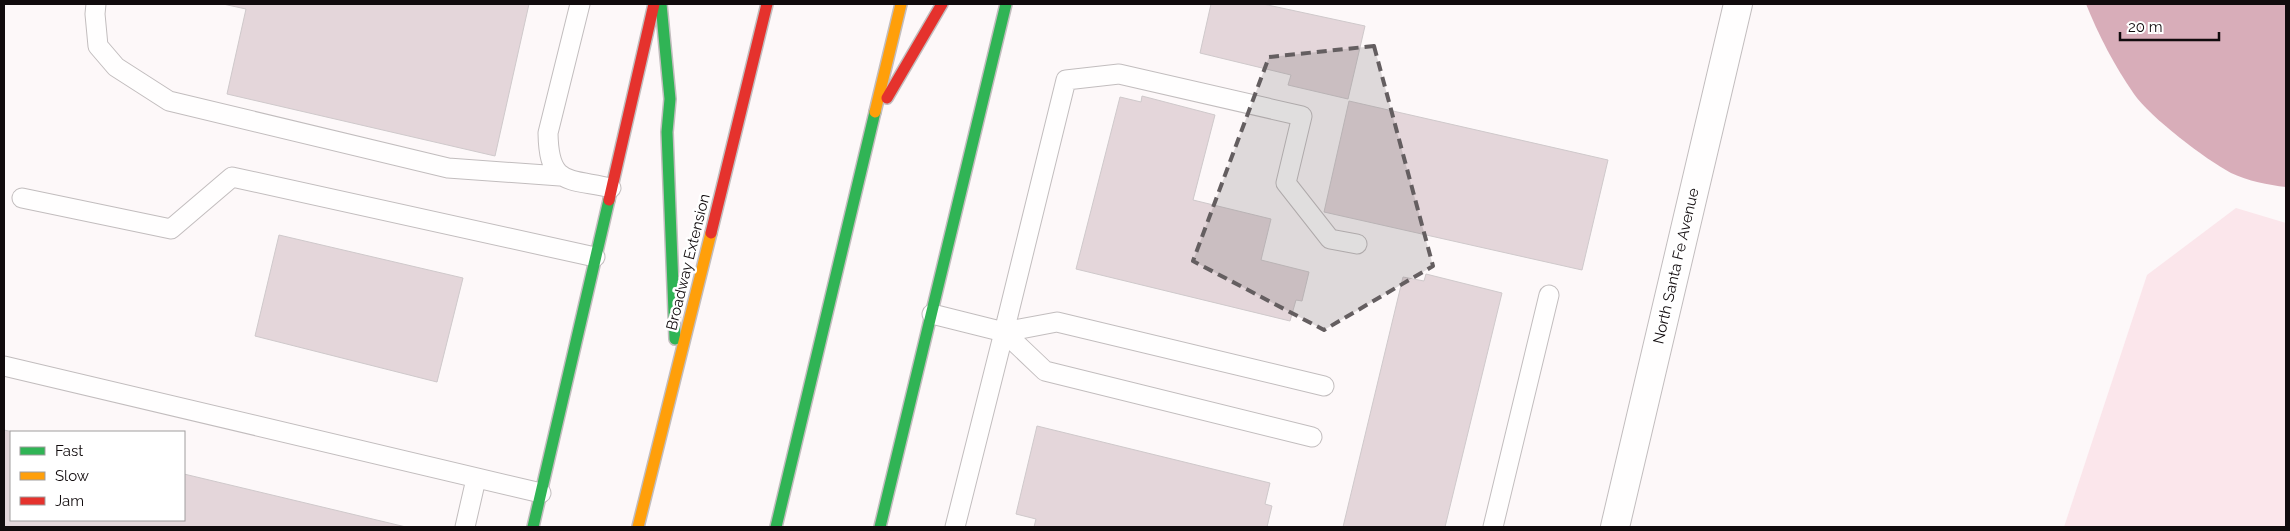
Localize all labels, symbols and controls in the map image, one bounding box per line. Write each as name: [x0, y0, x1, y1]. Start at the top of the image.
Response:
scale bar: [2120, 10, 2219, 42]
text: 20 m: [2128, 18, 2163, 36]
street label: North Santa Fe Avenue: [1649, 186, 1703, 346]
street label: Broadway Extension: [662, 192, 714, 332]
legend: [10, 431, 185, 521]
text: Fast: [55, 442, 83, 460]
text: Slow: [55, 467, 89, 485]
text: Jam: [55, 492, 84, 510]

